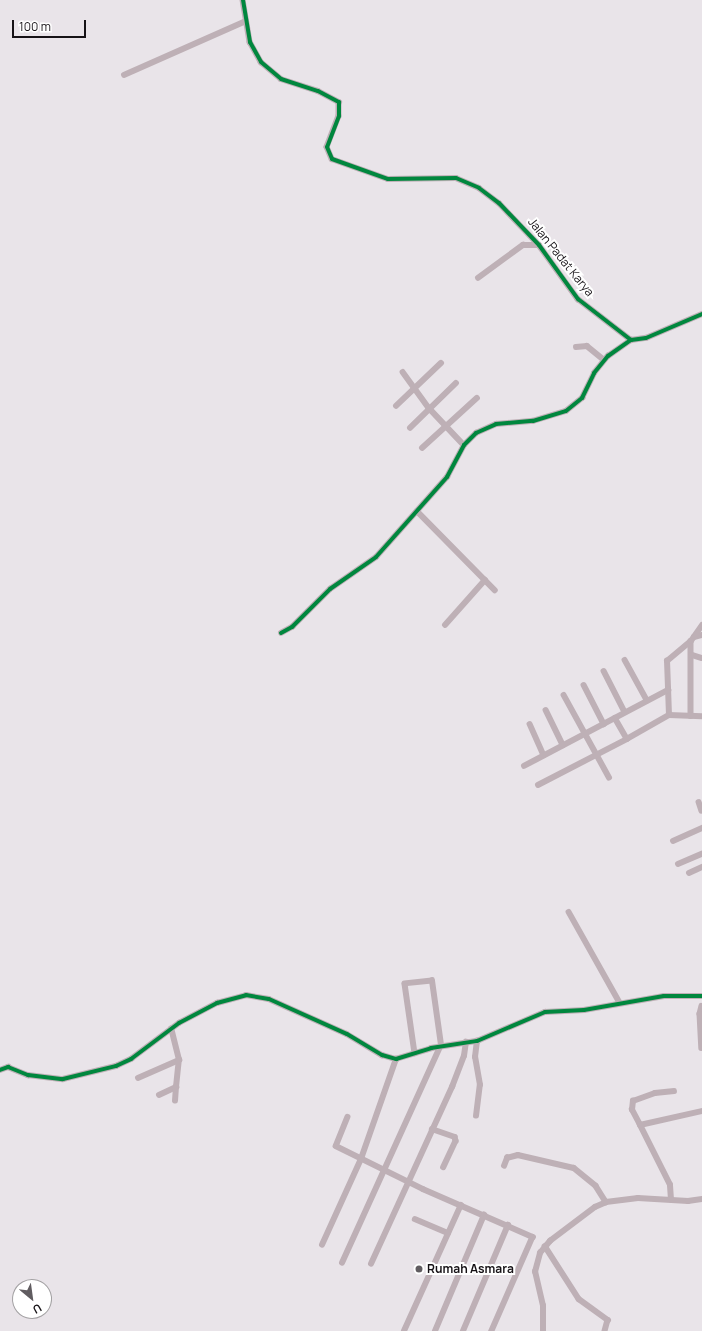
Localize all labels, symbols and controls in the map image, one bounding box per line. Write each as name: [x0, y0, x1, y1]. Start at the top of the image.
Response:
scale bar: [14, 12, 88, 38]
text: 100 m: [19, 18, 51, 35]
street label: Jalan Padat Karya: [525, 215, 597, 299]
place label: Rumah Asmara: [427, 1262, 514, 1276]
marker: Rumah Asmara: [414, 1264, 424, 1274]
north arrow: [12, 1279, 52, 1319]
text: U: [30, 1301, 45, 1318]

